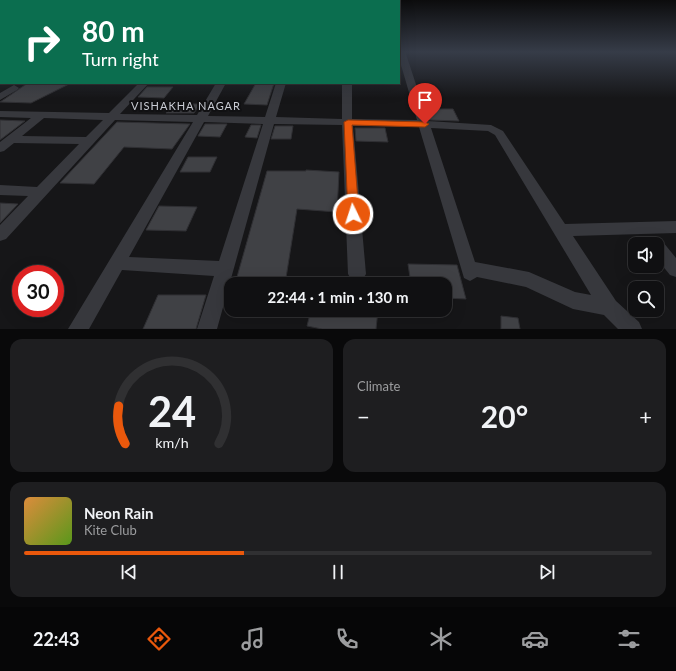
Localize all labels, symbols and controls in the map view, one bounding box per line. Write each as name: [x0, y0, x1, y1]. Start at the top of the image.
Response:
text: 80 m: [82, 14, 145, 48]
icon: right: [16, 16, 68, 68]
text: Turn right: [82, 48, 159, 70]
pin: [408, 83, 442, 124]
icon: arrive: [414, 89, 436, 111]
district label: VISHAKHA NAGAR: [131, 99, 241, 112]
position arrow: [332, 193, 374, 235]
map controls: [628, 237, 664, 317]
button: sound: [628, 237, 664, 273]
speed limit sign: 30: [12, 265, 64, 317]
button: search: [628, 281, 664, 317]
text: 22:44 · 1 min · 130 m: [268, 288, 408, 306]
text: Climate: [357, 378, 400, 394]
text: 24: [147, 385, 196, 435]
text: 20°: [481, 398, 528, 434]
text: −: [357, 403, 370, 430]
text: +: [639, 403, 652, 430]
text: km/h: [155, 433, 188, 450]
text: Neon Rain: [84, 504, 153, 522]
text: Kite Club: [84, 522, 137, 538]
icon: previous: [118, 561, 140, 583]
icon: pause: [327, 561, 349, 583]
icon: next: [536, 561, 558, 583]
icon: directions: [145, 625, 173, 653]
icon: music: [239, 625, 267, 653]
icon: phone: [333, 625, 361, 653]
icon: climate: [427, 625, 455, 653]
icon: car: [521, 625, 549, 653]
icon: filters: [615, 625, 643, 653]
text: 22:43: [33, 628, 79, 650]

